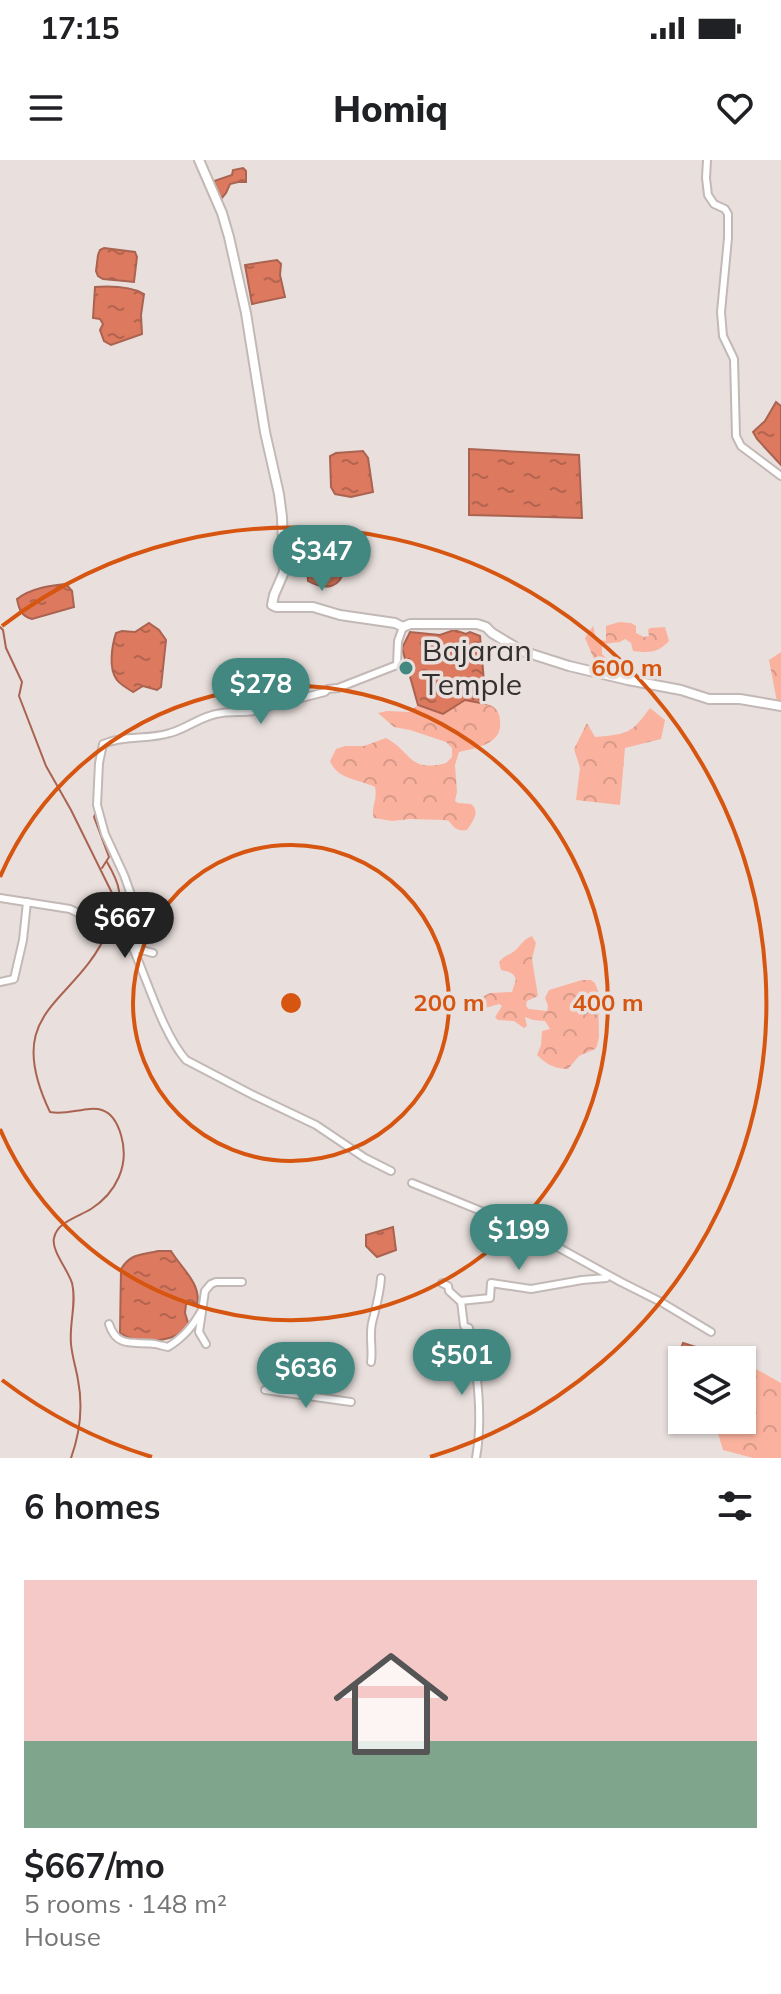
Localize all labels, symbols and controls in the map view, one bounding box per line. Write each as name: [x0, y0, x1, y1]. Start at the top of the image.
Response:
text: 17:15: [40, 9, 119, 47]
icon: menu: [24, 86, 68, 130]
text: Homiq: [333, 86, 448, 131]
icon: heart: [713, 86, 757, 130]
pin: $347: [275, 525, 369, 593]
text: $347: [291, 534, 353, 567]
place label: Bajaran Temple: [422, 631, 532, 703]
text: 600 m: [591, 652, 663, 682]
pin: $278: [214, 658, 308, 726]
marker: Bajaran Temple: [397, 659, 415, 677]
text: $278: [230, 667, 292, 700]
pin: $667: [78, 892, 172, 960]
text: $667: [94, 901, 156, 934]
text: 200 m: [413, 987, 485, 1017]
text: 400 m: [572, 987, 644, 1017]
centre of rings: [277, 989, 305, 1017]
pin: $199: [472, 1204, 566, 1272]
text: $199: [488, 1213, 550, 1246]
pin: $501: [415, 1329, 509, 1397]
text: $501: [431, 1338, 493, 1371]
pin: $636: [259, 1342, 353, 1410]
map controls: [668, 1346, 756, 1434]
button: layers: [668, 1346, 756, 1434]
text: $636: [275, 1351, 337, 1384]
icon: filters: [713, 1484, 757, 1528]
text: 6 homes: [24, 1485, 161, 1528]
icon: home: [319, 1632, 463, 1776]
text: $667/mo: [24, 1844, 165, 1887]
text: 5 rooms · 148 m²: [24, 1887, 227, 1920]
text: House: [24, 1920, 101, 1953]

